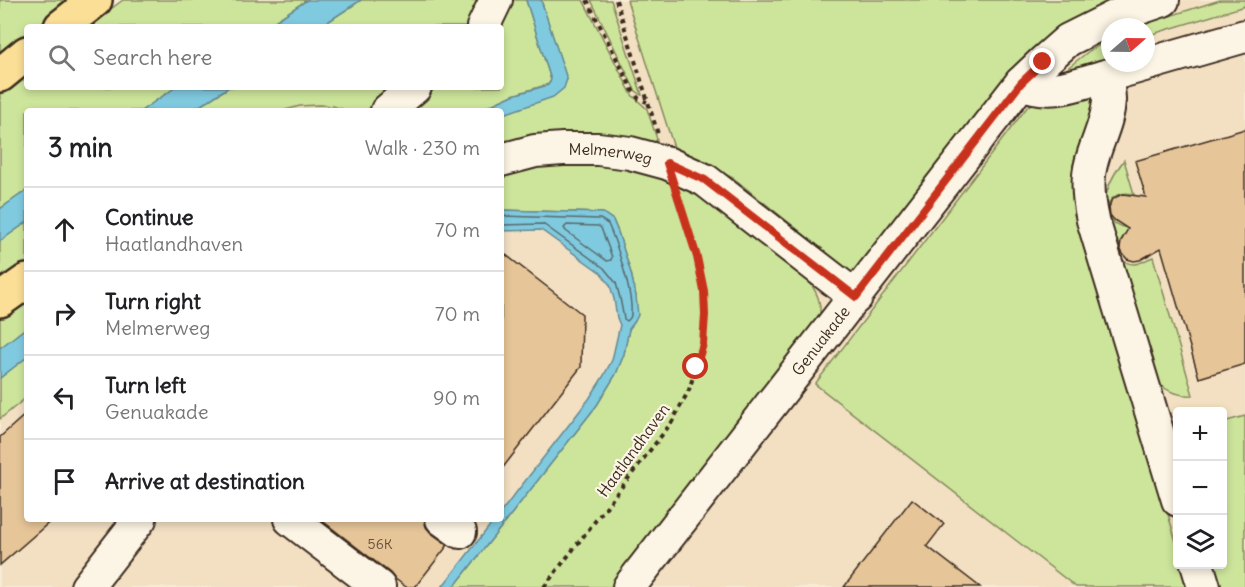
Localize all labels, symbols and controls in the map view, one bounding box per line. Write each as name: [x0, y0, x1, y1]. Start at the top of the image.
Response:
north arrow: [1101, 18, 1155, 72]
search box: [24, 24, 504, 90]
icon: search: [45, 41, 78, 74]
text: Search here: [93, 43, 212, 71]
route end: [1029, 48, 1055, 74]
text: 3 min: [48, 131, 113, 164]
text: Walk · 230 m: [365, 135, 480, 160]
street label: Melmerweg: [569, 139, 655, 169]
text: Continue: [105, 203, 194, 231]
icon: ahead: [48, 213, 81, 246]
text: 70 m: [435, 217, 480, 242]
text: Haatlandhaven: [105, 231, 243, 256]
text: Turn right: [105, 287, 201, 315]
icon: right: [48, 297, 81, 330]
text: 70 m: [435, 301, 480, 326]
street label: Genuakade: [787, 302, 854, 380]
text: Melmerweg: [105, 315, 210, 340]
route start: [682, 353, 708, 379]
text: Turn left: [105, 371, 186, 399]
icon: left: [48, 381, 81, 414]
text: 90 m: [433, 385, 480, 410]
text: Genuakade: [105, 399, 209, 424]
street label: Haatlandhaven: [592, 399, 674, 501]
map controls: [1173, 407, 1227, 569]
button: +: [1173, 407, 1227, 461]
button: −: [1173, 461, 1227, 515]
icon: arrive: [48, 465, 81, 498]
text: Arrive at destination: [105, 467, 305, 495]
button: layers: [1173, 515, 1227, 569]
house number: 56K: [368, 535, 393, 553]

